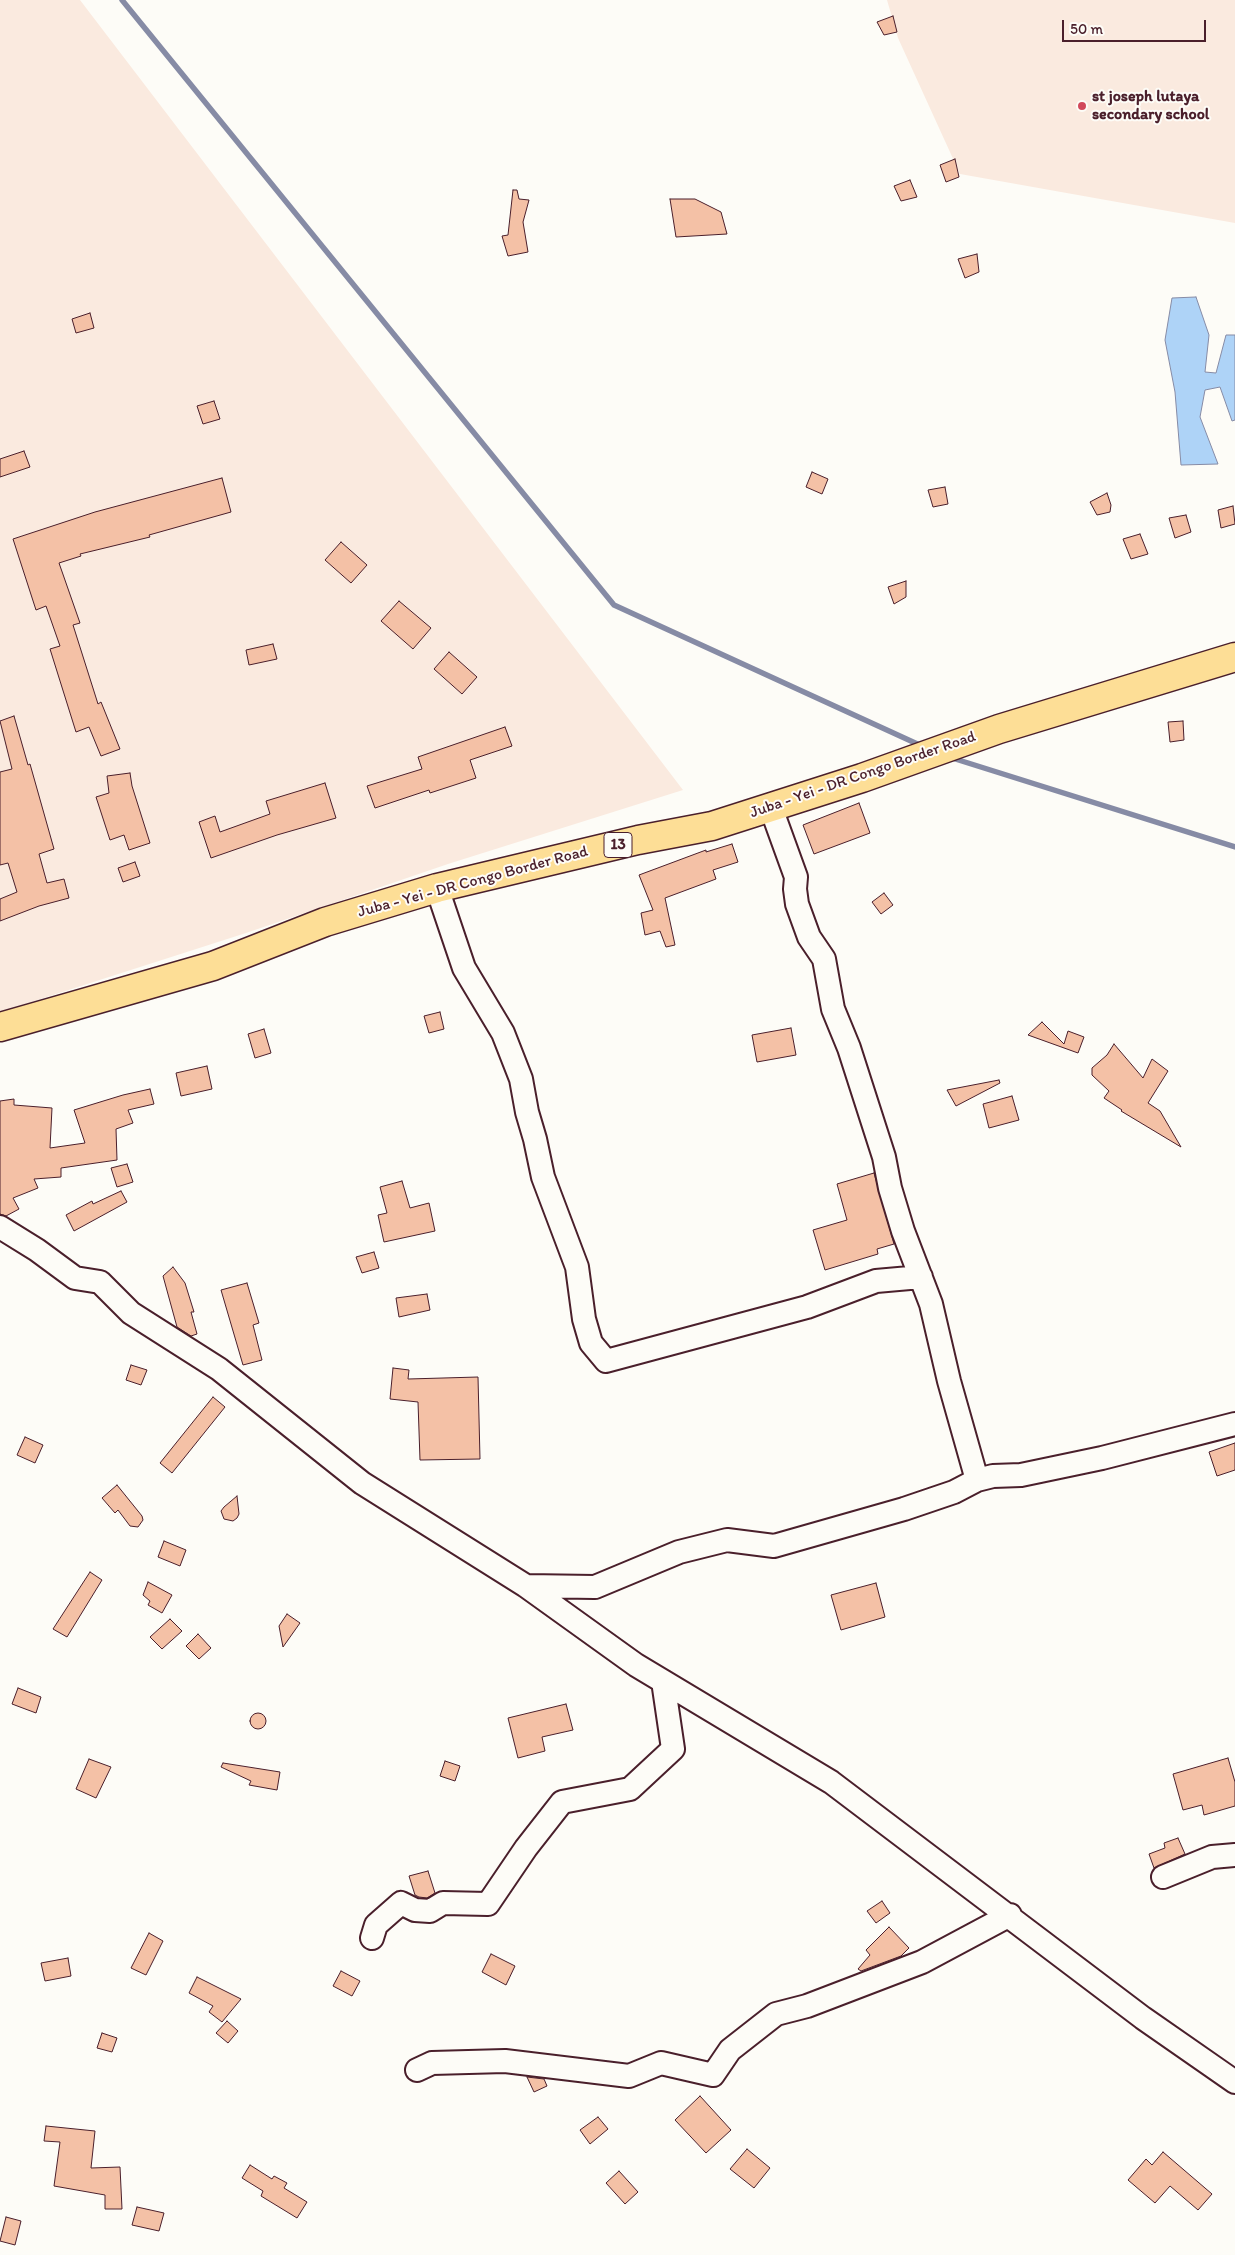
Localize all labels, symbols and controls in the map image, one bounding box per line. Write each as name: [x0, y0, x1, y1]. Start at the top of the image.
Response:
scale bar: [1065, 10, 1209, 42]
text: 50 m: [1070, 20, 1103, 38]
place label: st joseph lutaya secondary school: [1092, 87, 1209, 125]
marker: st joseph lutaya secondary school: [1076, 100, 1088, 112]
street label: Juba - Yei - DR Congo Border Road: [747, 727, 979, 823]
road number: 13: [604, 832, 632, 858]
street label: Juba - Yei - DR Congo Border Road: [356, 842, 590, 922]

